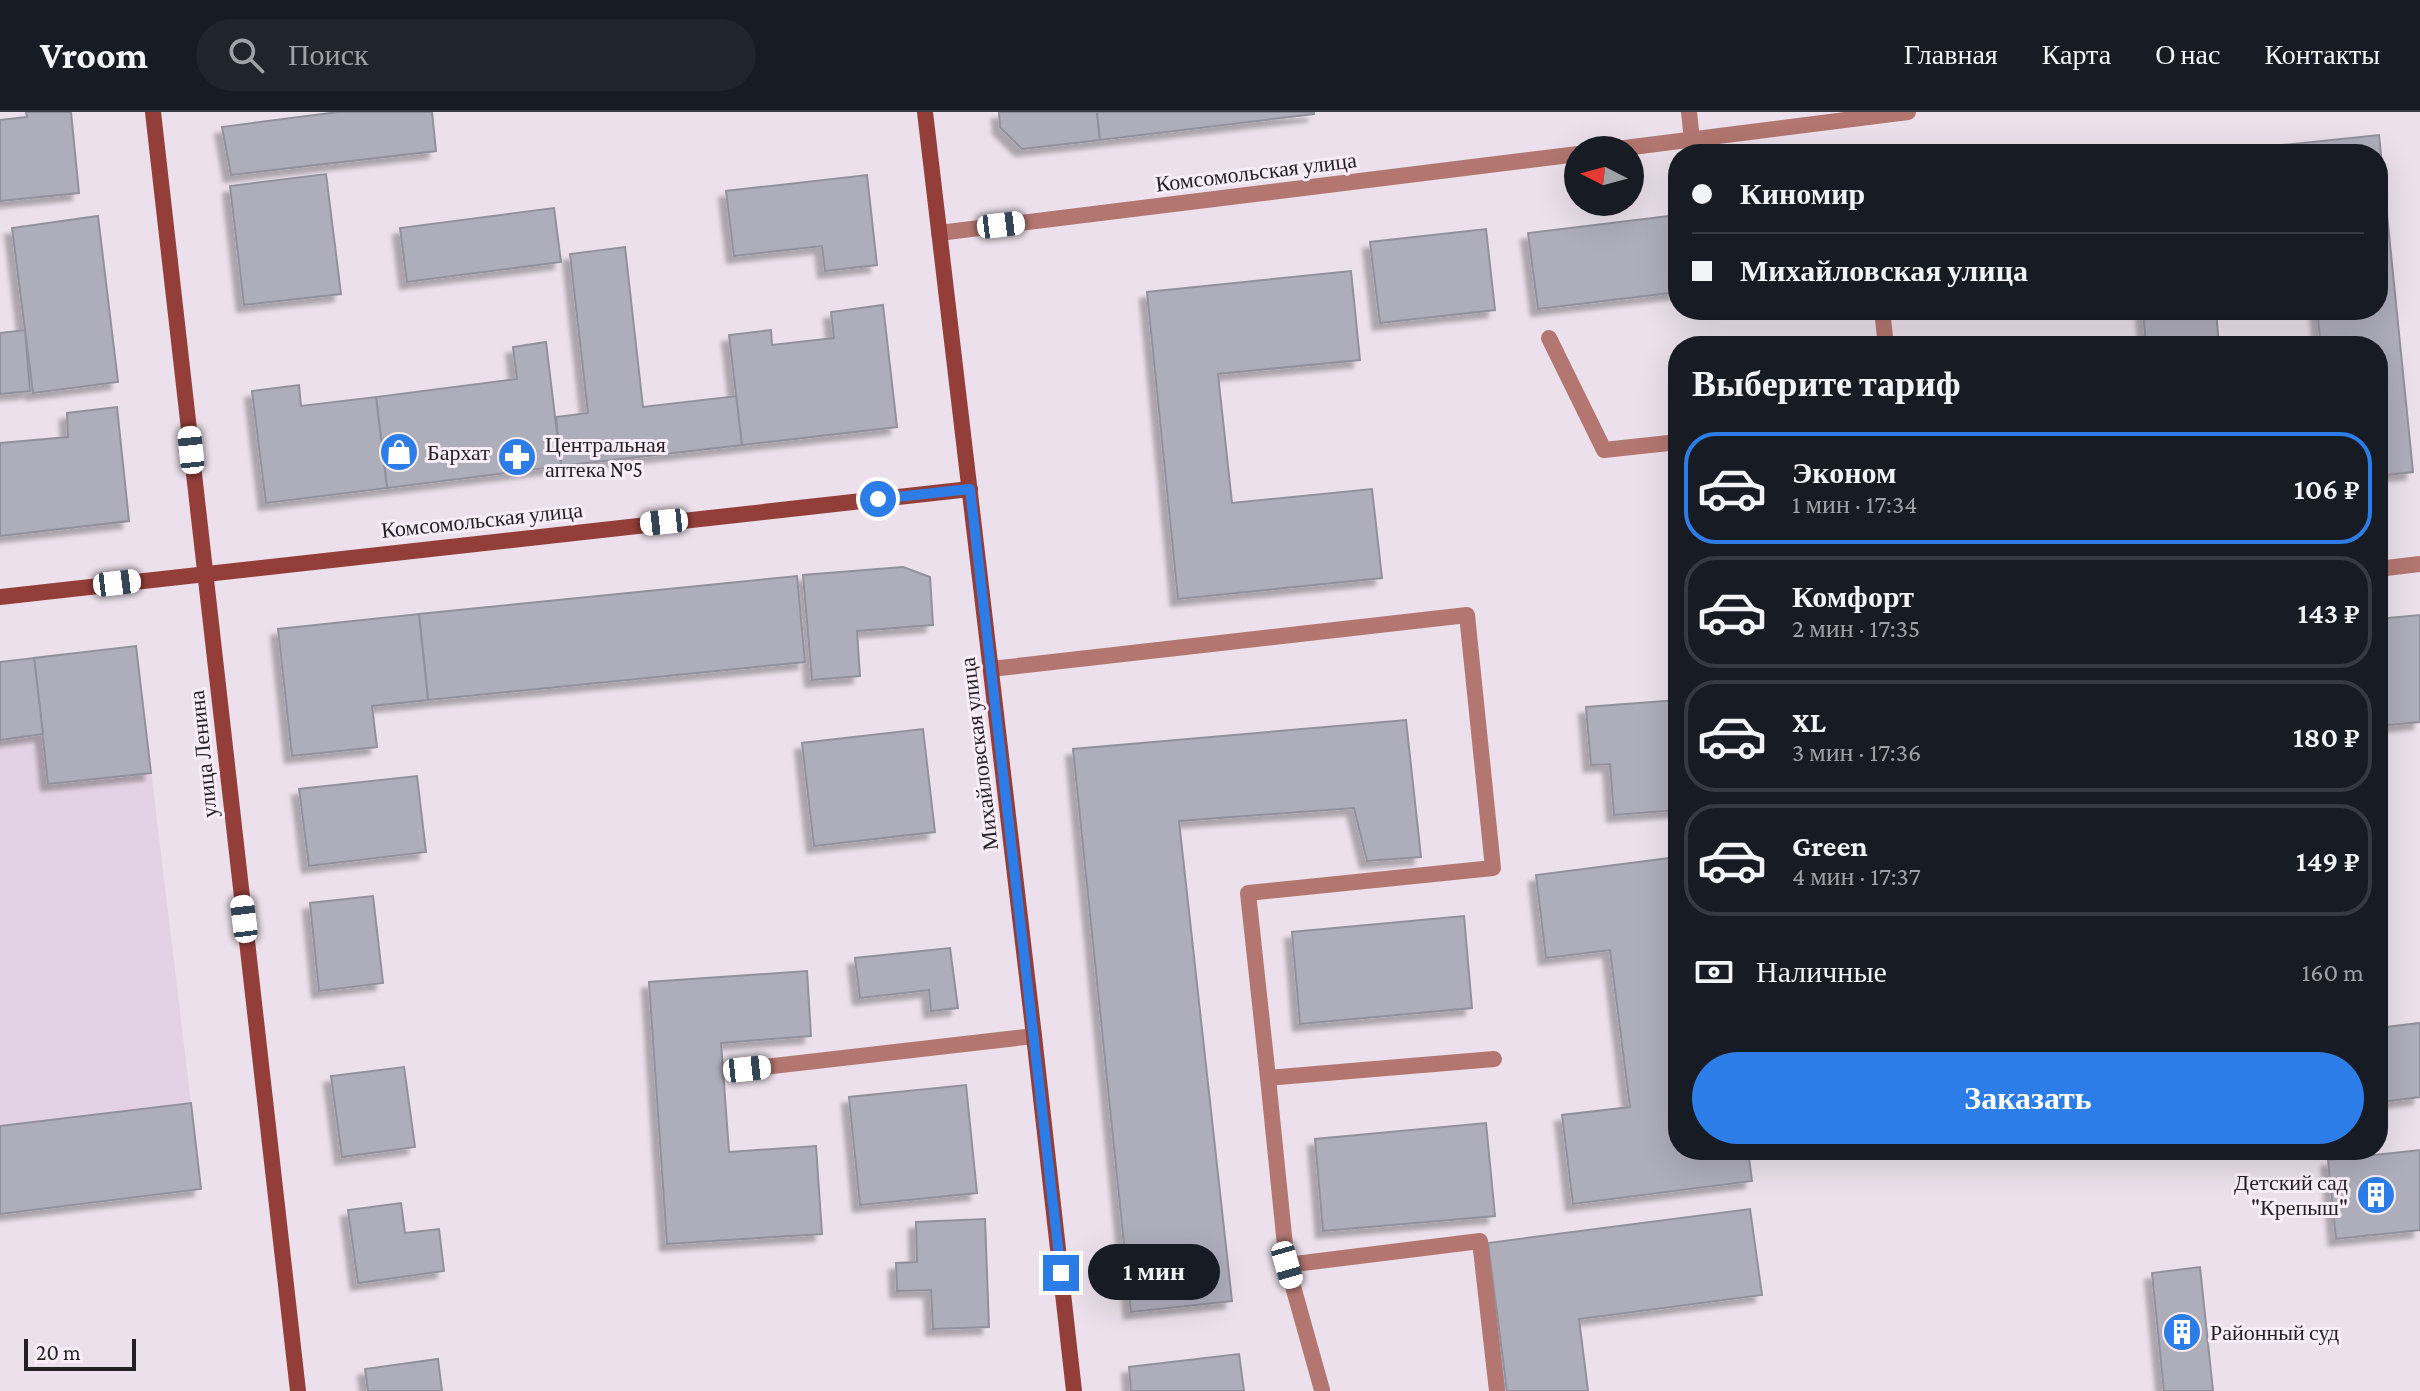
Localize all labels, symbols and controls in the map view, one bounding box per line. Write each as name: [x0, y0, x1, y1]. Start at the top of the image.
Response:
search box: [196, 19, 756, 91]
icon: search: [224, 33, 268, 77]
text: Vroom: [40, 34, 148, 76]
text: Поиск: [288, 38, 369, 71]
text: Главная: [1904, 39, 1998, 70]
text: Карта: [2042, 39, 2111, 70]
text: О нас: [2155, 39, 2220, 70]
text: Контакты: [2264, 39, 2380, 70]
north arrow: [1564, 136, 1644, 216]
map controls: [1564, 136, 1644, 216]
street label: Комсомольская улица: [1154, 147, 1358, 197]
text: Киномир: [1740, 177, 1865, 210]
car: [976, 210, 1026, 240]
text: Михайловская улица: [1740, 254, 2028, 287]
text: Выберите тариф: [1692, 364, 1961, 404]
car: [177, 425, 205, 475]
shop icon: Бархат: [378, 431, 420, 473]
place label: Центральная аптека №5: [545, 432, 666, 482]
pharmacy icon: Центральная аптека №5: [496, 436, 538, 478]
place label: Бархат: [427, 440, 490, 465]
icon: car: [1696, 452, 1768, 524]
text: Эконом: [1792, 456, 1896, 489]
text: 106 ₽: [2294, 472, 2360, 505]
route start: [860, 481, 896, 517]
text: 1 мин · 17:34: [1792, 490, 1918, 519]
street label: Комсомольская улица: [380, 497, 584, 543]
car: [639, 508, 689, 536]
car: [92, 568, 142, 598]
icon: car: [1696, 576, 1768, 648]
text: Комфорт: [1792, 580, 1914, 613]
text: 143 ₽: [2298, 596, 2360, 629]
text: 2 мин · 17:35: [1792, 614, 1920, 643]
street label: Михайловская улица: [955, 656, 1003, 852]
street label: улица Ленина: [184, 689, 222, 819]
icon: car: [1696, 700, 1768, 772]
text: XL: [1792, 705, 1826, 738]
text: 180 ₽: [2293, 720, 2360, 753]
text: 3 мин · 17:36: [1792, 738, 1921, 767]
icon: car: [1696, 824, 1768, 896]
text: Green: [1792, 829, 1868, 862]
text: 149 ₽: [2296, 844, 2360, 877]
text: 4 мин · 17:37: [1792, 862, 1921, 891]
car: [229, 894, 259, 944]
icon: cash: [1692, 950, 1736, 994]
text: Наличные: [1756, 955, 1887, 988]
text: 160 m: [2302, 958, 2364, 987]
button: Заказать: [1692, 1052, 2364, 1144]
car: [722, 1055, 772, 1083]
place label: Детский сад "Крепыш": [2234, 1170, 2348, 1220]
building icon: Детский сад "Крепыш": [2355, 1174, 2397, 1216]
car: [1269, 1239, 1305, 1291]
callout: 1 мин: [1089, 1245, 1221, 1301]
route end: [1043, 1255, 1079, 1291]
text: 1 мин: [1123, 1257, 1185, 1286]
building icon: Районный суд: [2161, 1311, 2203, 1353]
place label: Районный суд: [2210, 1320, 2339, 1345]
scale bar: [24, 1335, 136, 1371]
text: 20 m: [36, 1340, 81, 1365]

